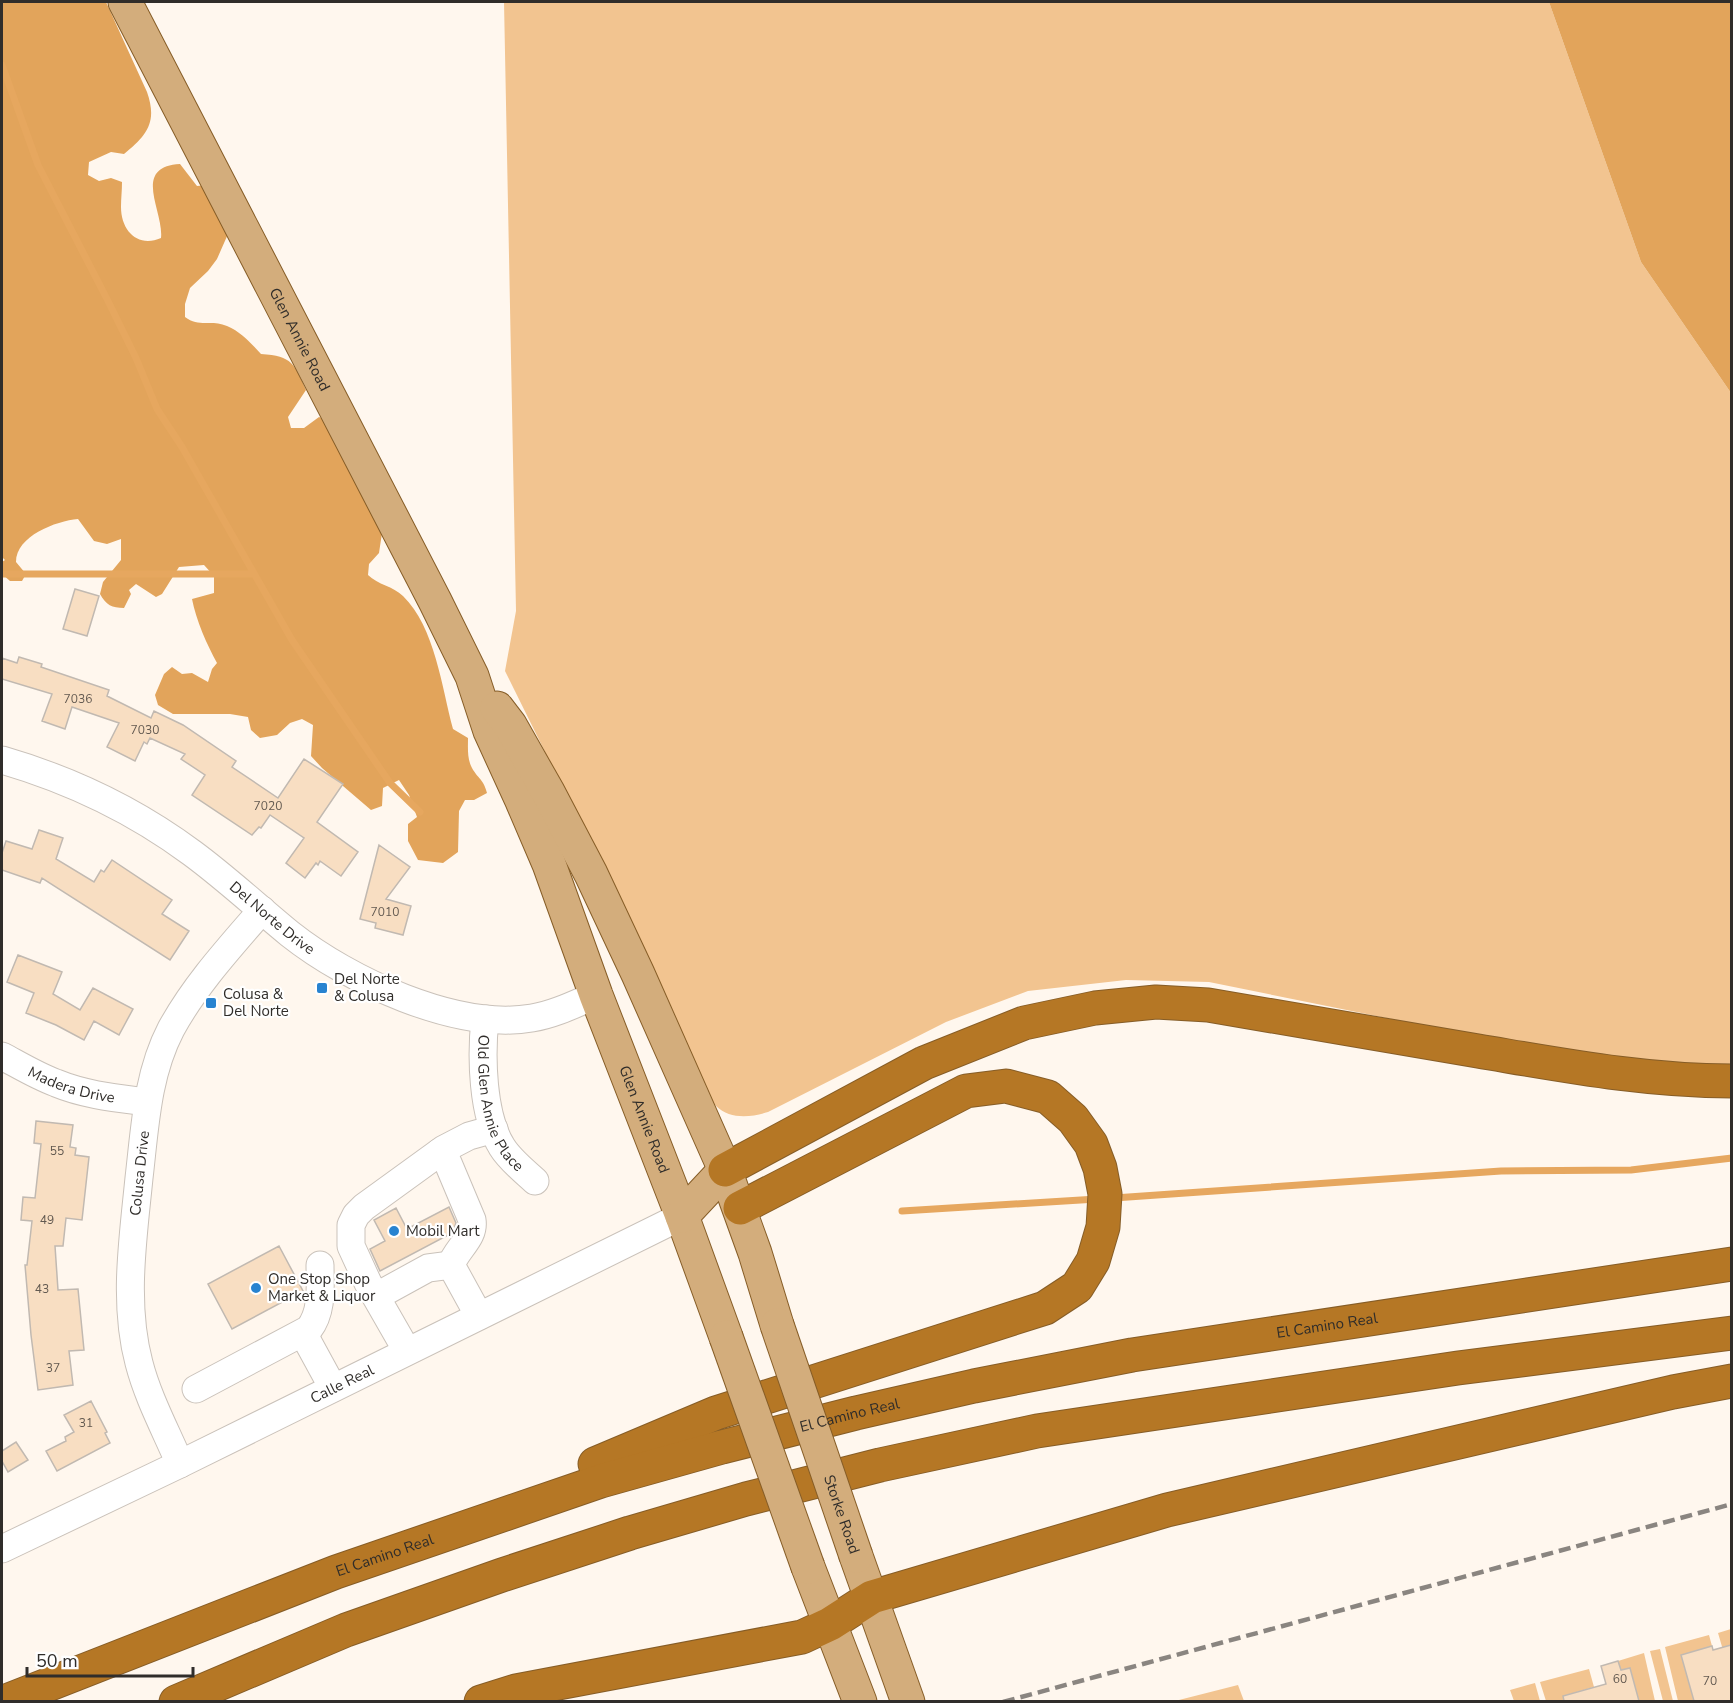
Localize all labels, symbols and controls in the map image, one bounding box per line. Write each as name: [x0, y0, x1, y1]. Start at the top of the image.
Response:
street label: Glen Annie Road: [265, 284, 335, 395]
house number: 7036: [64, 691, 92, 707]
house number: 7030: [131, 722, 159, 738]
house number: 7020: [254, 798, 282, 814]
street label: Del Norte Drive: [225, 877, 319, 959]
house number: 7010: [371, 904, 399, 920]
place label: Del Norte & Colusa: [334, 969, 400, 1006]
marker: Del Norte & Colusa: [315, 981, 329, 995]
place label: Colusa & Del Norte: [223, 984, 289, 1021]
marker: Colusa & Del Norte: [204, 996, 218, 1010]
street label: Old Glen Annie Place: [473, 1034, 528, 1176]
street label: Madera Drive: [25, 1062, 116, 1108]
street label: Glen Annie Road: [614, 1063, 674, 1176]
street label: Colusa Drive: [125, 1130, 154, 1217]
house number: 55: [50, 1143, 64, 1159]
house number: 49: [40, 1212, 54, 1228]
place label: Mobil Mart: [406, 1221, 480, 1241]
marker: Mobil Mart: [387, 1224, 401, 1238]
place label: One Stop Shop Market & Liquor: [268, 1269, 376, 1306]
house number: 43: [35, 1281, 49, 1297]
marker: One Stop Shop Market & Liquor: [249, 1281, 263, 1295]
street label: El Camino Real: [1275, 1308, 1380, 1343]
house number: 37: [46, 1360, 60, 1376]
street label: Calle Real: [307, 1360, 378, 1408]
street label: El Camino Real: [798, 1393, 902, 1437]
house number: 31: [79, 1415, 93, 1431]
street label: Storke Road: [819, 1472, 864, 1556]
street label: El Camino Real: [333, 1529, 437, 1581]
scale bar: [27, 1640, 194, 1678]
text: 50 m: [36, 1649, 78, 1673]
house number: 60: [1613, 1671, 1627, 1687]
house number: 70: [1703, 1673, 1717, 1689]

